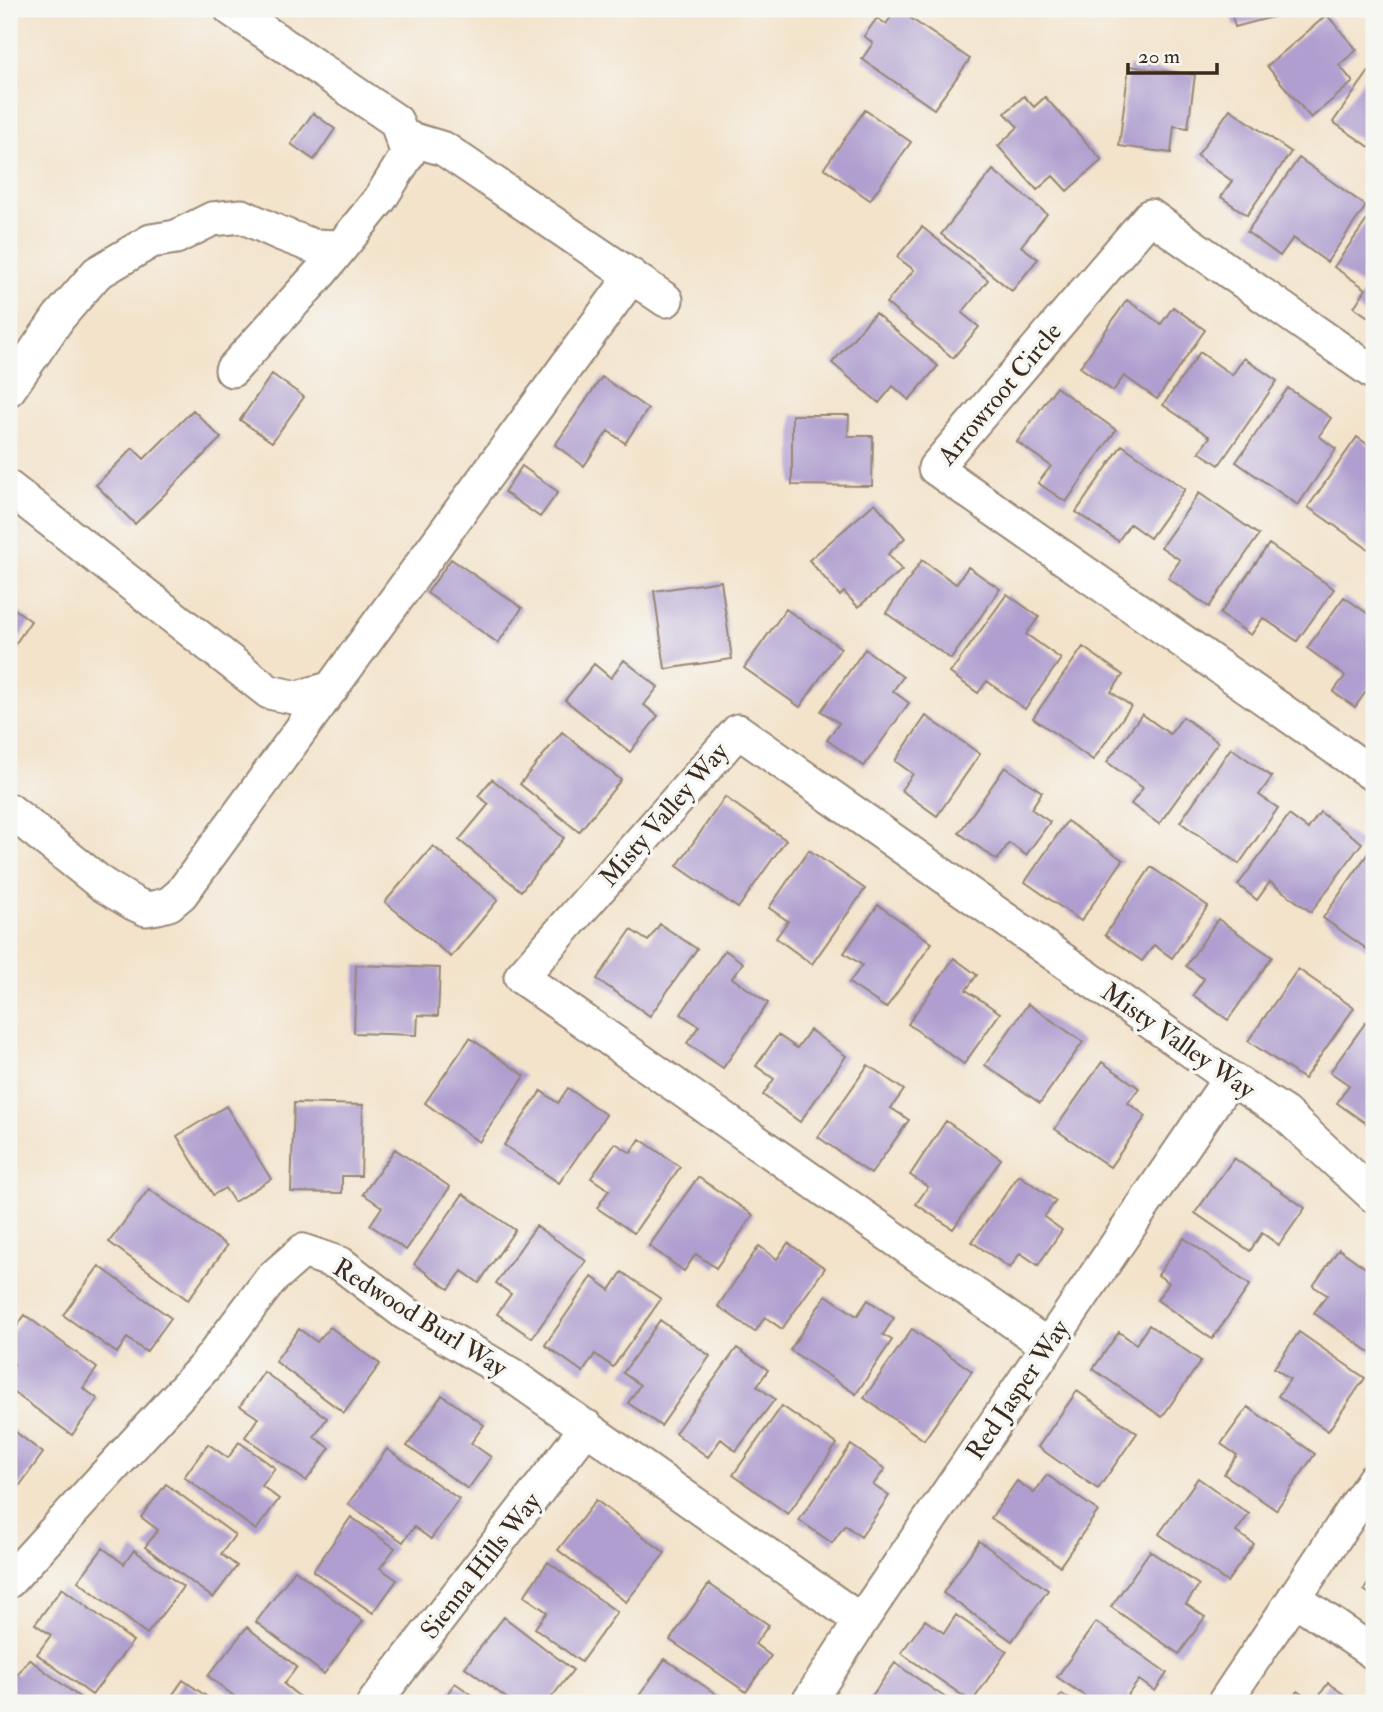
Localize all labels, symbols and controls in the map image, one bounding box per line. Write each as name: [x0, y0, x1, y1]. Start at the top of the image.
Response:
scale bar: [1128, 32, 1217, 76]
text: 20 m: [1138, 43, 1180, 70]
street label: Arrowroot Circle: [931, 316, 1069, 472]
street label: Misty Valley Way: [593, 736, 736, 894]
street label: Misty Valley Way: [1095, 976, 1261, 1106]
street label: Redwood Burl Way: [327, 1252, 513, 1385]
street label: Red Jasper Way: [959, 1313, 1078, 1467]
street label: Sienna Hills Way: [414, 1486, 548, 1646]

